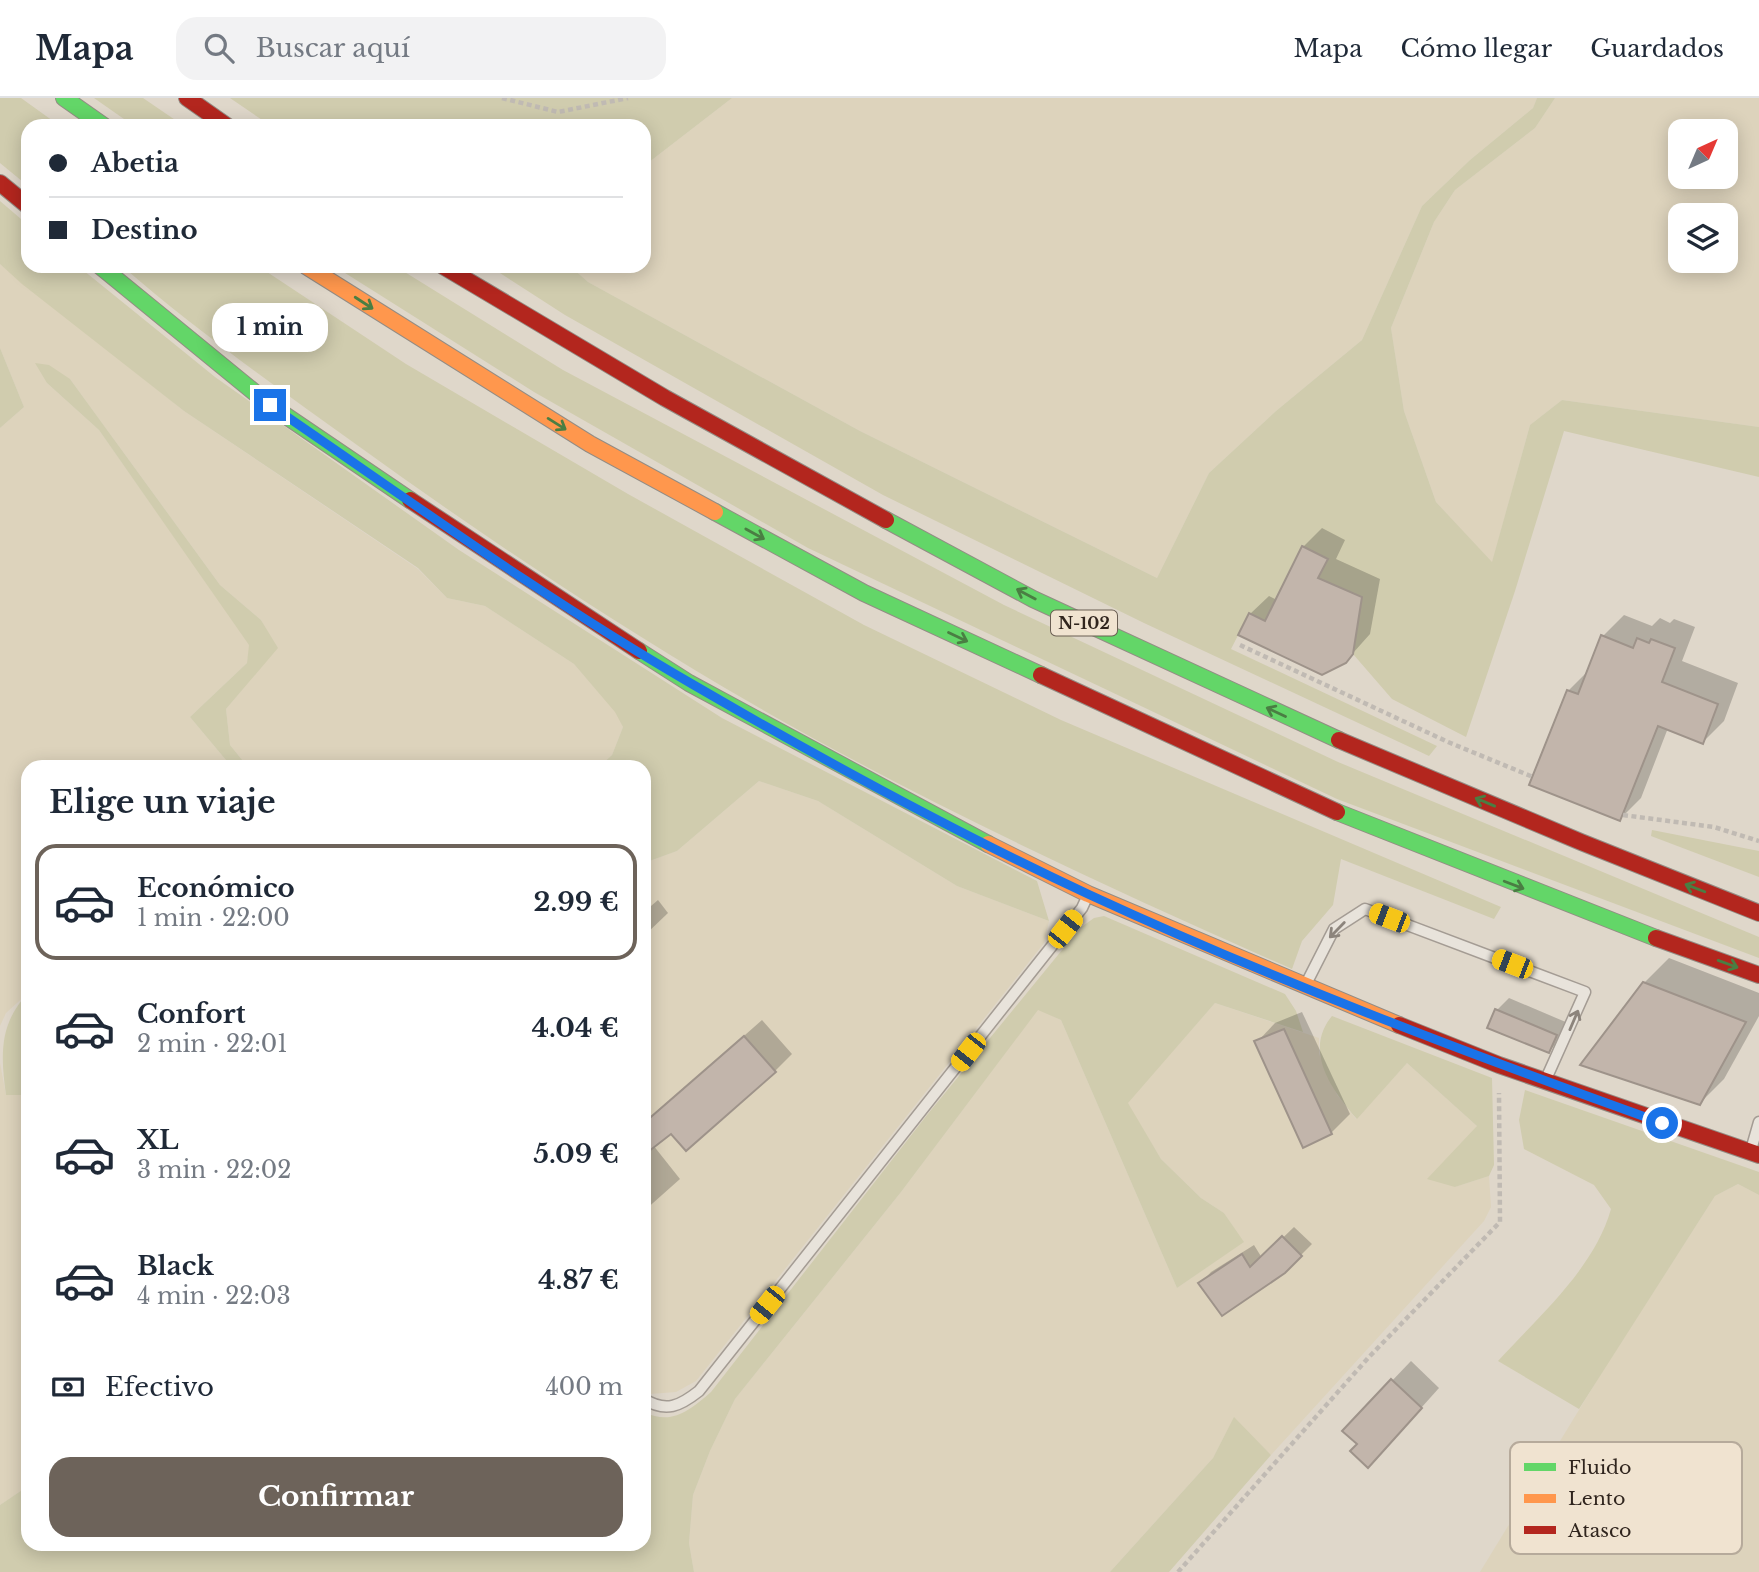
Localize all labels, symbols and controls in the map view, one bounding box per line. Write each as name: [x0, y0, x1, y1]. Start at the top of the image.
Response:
search box: [176, 17, 666, 80]
text: Mapa: [35, 28, 134, 69]
icon: search: [200, 29, 238, 67]
text: Buscar aquí: [256, 32, 410, 64]
text: Mapa: [1293, 34, 1362, 63]
text: Cómo llegar: [1400, 34, 1552, 63]
text: Guardados: [1590, 34, 1724, 63]
north arrow: [1668, 119, 1738, 189]
map controls: [1668, 119, 1738, 273]
text: Abetia: [91, 147, 179, 179]
button: layers: [1668, 203, 1738, 273]
text: Destino: [91, 214, 198, 246]
one-way arrow: [353, 296, 373, 310]
callout: 1 min: [212, 303, 328, 352]
text: 1 min: [237, 313, 303, 341]
route end: [254, 389, 286, 421]
one-way arrow: [546, 417, 566, 431]
one-way arrow: [745, 527, 765, 541]
one-way arrow: [1016, 587, 1037, 601]
road number: N-102: [1051, 610, 1117, 636]
one-way arrow: [947, 631, 968, 644]
one-way arrow: [1266, 705, 1287, 718]
text: Elige un viaje: [49, 782, 276, 822]
one-way arrow: [1475, 795, 1496, 808]
icon: car: [53, 871, 116, 934]
text: Económico: [137, 872, 295, 904]
one-way arrow: [1503, 880, 1525, 892]
one-way arrow: [1685, 881, 1707, 894]
text: 2.99 €: [534, 886, 619, 918]
car: [1366, 901, 1413, 935]
text: 1 min · 22:00: [137, 904, 290, 932]
car: [1044, 906, 1087, 952]
one-way arrow: [1329, 920, 1346, 938]
car: [1489, 947, 1536, 981]
one-way arrow: [1716, 959, 1738, 971]
icon: car: [53, 997, 116, 1060]
text: Confort: [137, 998, 246, 1030]
one-way arrow: [1568, 1009, 1581, 1031]
text: 4.04 €: [532, 1012, 619, 1044]
car: [947, 1029, 990, 1075]
text: 2 min · 22:01: [137, 1030, 287, 1058]
route start: [1646, 1107, 1678, 1139]
icon: car: [53, 1123, 116, 1186]
text: XL: [137, 1124, 179, 1156]
text: 5.09 €: [533, 1138, 619, 1170]
text: 3 min · 22:02: [137, 1156, 291, 1184]
icon: car: [53, 1249, 116, 1312]
text: Black: [137, 1250, 214, 1282]
text: 4.87 €: [538, 1264, 619, 1296]
text: 4 min · 22:03: [137, 1282, 291, 1310]
car: [746, 1282, 789, 1328]
icon: cash: [49, 1368, 87, 1406]
text: Efectivo: [105, 1371, 214, 1403]
text: 400 m: [545, 1373, 623, 1401]
legend: [1510, 1442, 1742, 1554]
text: Fluido: [1568, 1456, 1631, 1479]
button: Confirmar: [49, 1457, 623, 1537]
text: Lento: [1568, 1487, 1625, 1510]
text: Atasco: [1567, 1519, 1632, 1542]

